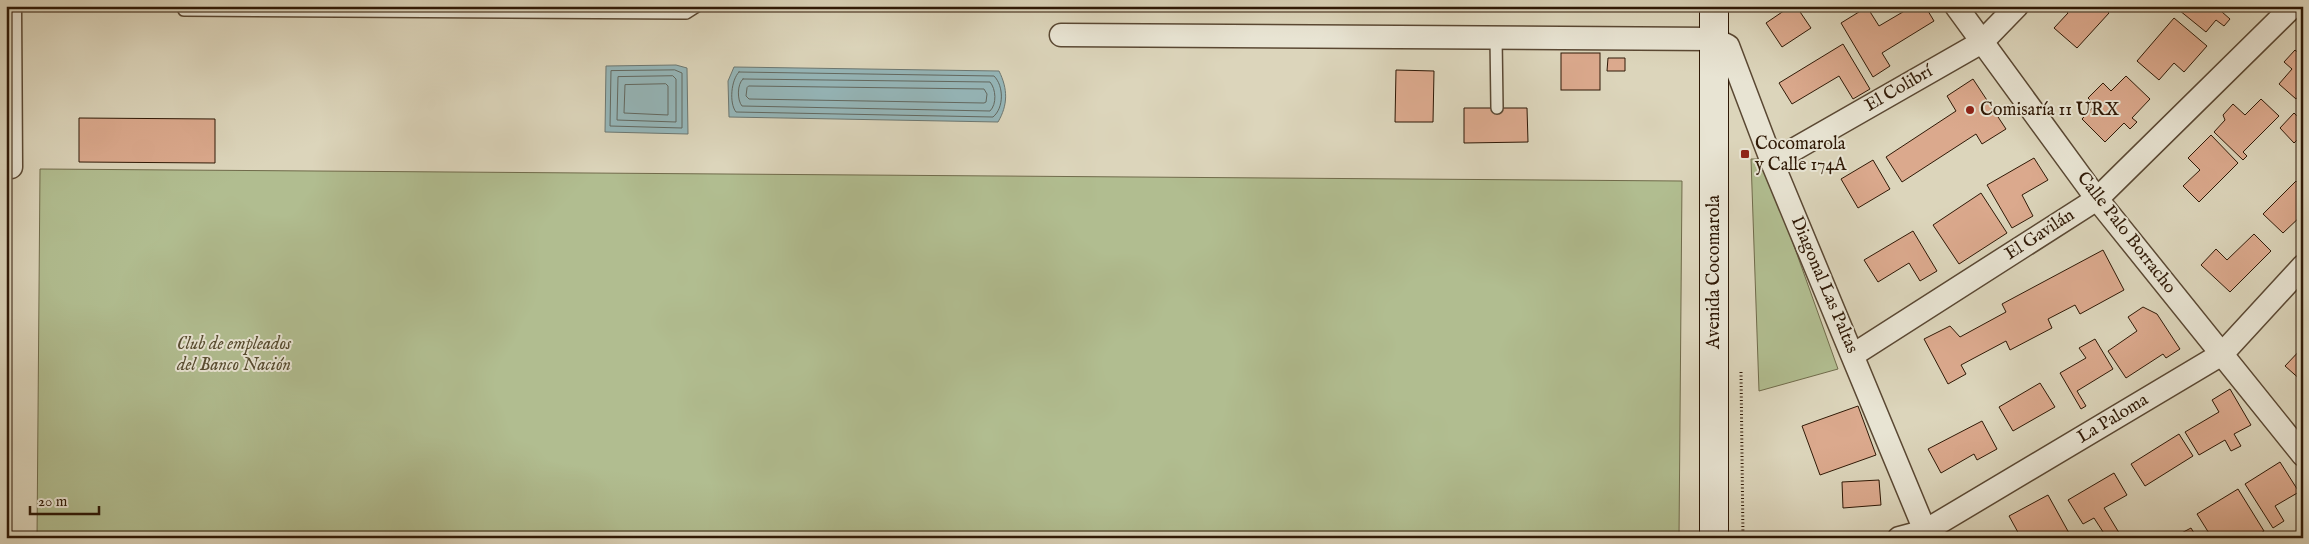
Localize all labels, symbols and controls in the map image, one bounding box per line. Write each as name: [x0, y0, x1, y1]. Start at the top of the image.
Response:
street label: El Colibrí: [1861, 60, 1938, 118]
place label: Comisaría 11 URX: [1980, 99, 2120, 122]
marker: Comisaría 11 URX: [1964, 104, 1976, 116]
place label: Cocomarola y Calle 174A: [1754, 133, 1847, 177]
marker: Cocomarola y Calle 174A: [1739, 148, 1751, 160]
street label: Calle Palo Borracho: [2071, 167, 2181, 299]
street label: Avenida Cocomarola: [1703, 195, 1726, 350]
street label: El Gavilán: [2001, 204, 2079, 266]
street label: Diagonal Las Paltas: [1785, 213, 1863, 357]
park label: Club de empleados del Banco Nación: [176, 333, 292, 377]
street label: La Paloma: [2073, 389, 2153, 449]
scale bar: [30, 484, 99, 516]
text: 20 m: [38, 492, 68, 511]

